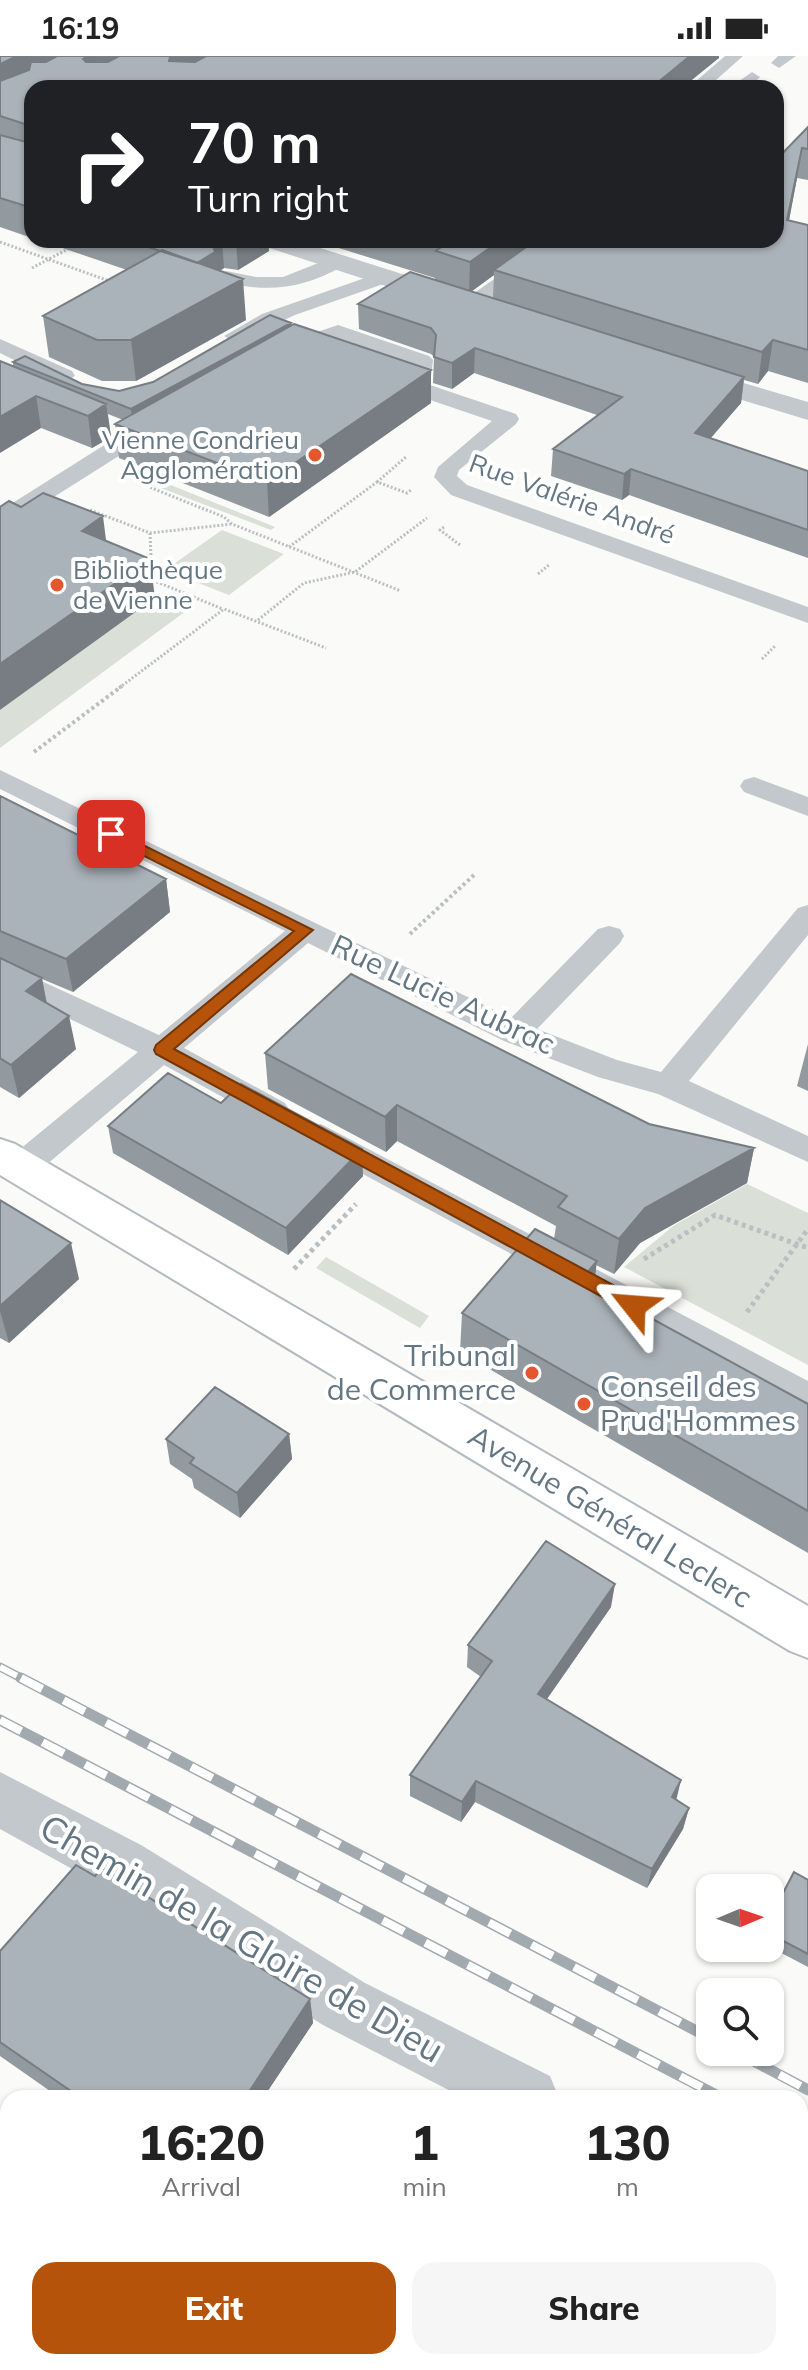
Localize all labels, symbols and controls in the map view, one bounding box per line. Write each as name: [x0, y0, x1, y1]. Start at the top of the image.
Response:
text: 16:19: [40, 9, 119, 47]
text: 70 m: [188, 107, 321, 177]
icon: right: [56, 112, 160, 216]
text: Turn right: [188, 176, 349, 221]
place label: Vienne Condrieu Agglomération: [102, 423, 299, 486]
marker: Vienne Condrieu Agglomération: [306, 446, 324, 464]
street label: Rue Valérie André: [465, 446, 680, 551]
place label: Bibliothèque de Vienne: [73, 553, 223, 616]
marker: Bibliothèque de Vienne: [48, 576, 66, 594]
pin: [77, 800, 145, 868]
icon: arrive: [89, 812, 133, 856]
street label: Rue Lucie Aubrac: [325, 926, 561, 1063]
position arrow: [592, 1264, 676, 1348]
place label: Tribunal de Commerce: [327, 1336, 516, 1408]
marker: Tribunal de Commerce: [523, 1364, 541, 1382]
place label: Conseil des Prud'Hommes: [600, 1367, 796, 1439]
marker: Conseil des Prud'Hommes: [575, 1395, 593, 1413]
street label: Avenue Général Leclerc: [462, 1416, 759, 1616]
street label: Chemin de la Gloire de Dieu: [33, 1803, 452, 2072]
north arrow: [696, 1874, 784, 1962]
map controls: [696, 1874, 784, 2066]
button: search: [696, 1978, 784, 2066]
text: 16:20: [137, 2112, 265, 2172]
text: 1: [410, 2112, 439, 2172]
text: 130: [584, 2112, 671, 2172]
text: Arrival: [161, 2170, 241, 2203]
text: min: [403, 2170, 447, 2203]
text: m: [616, 2170, 639, 2203]
button: Exit: [32, 2262, 396, 2354]
button: Share: [412, 2262, 776, 2354]

